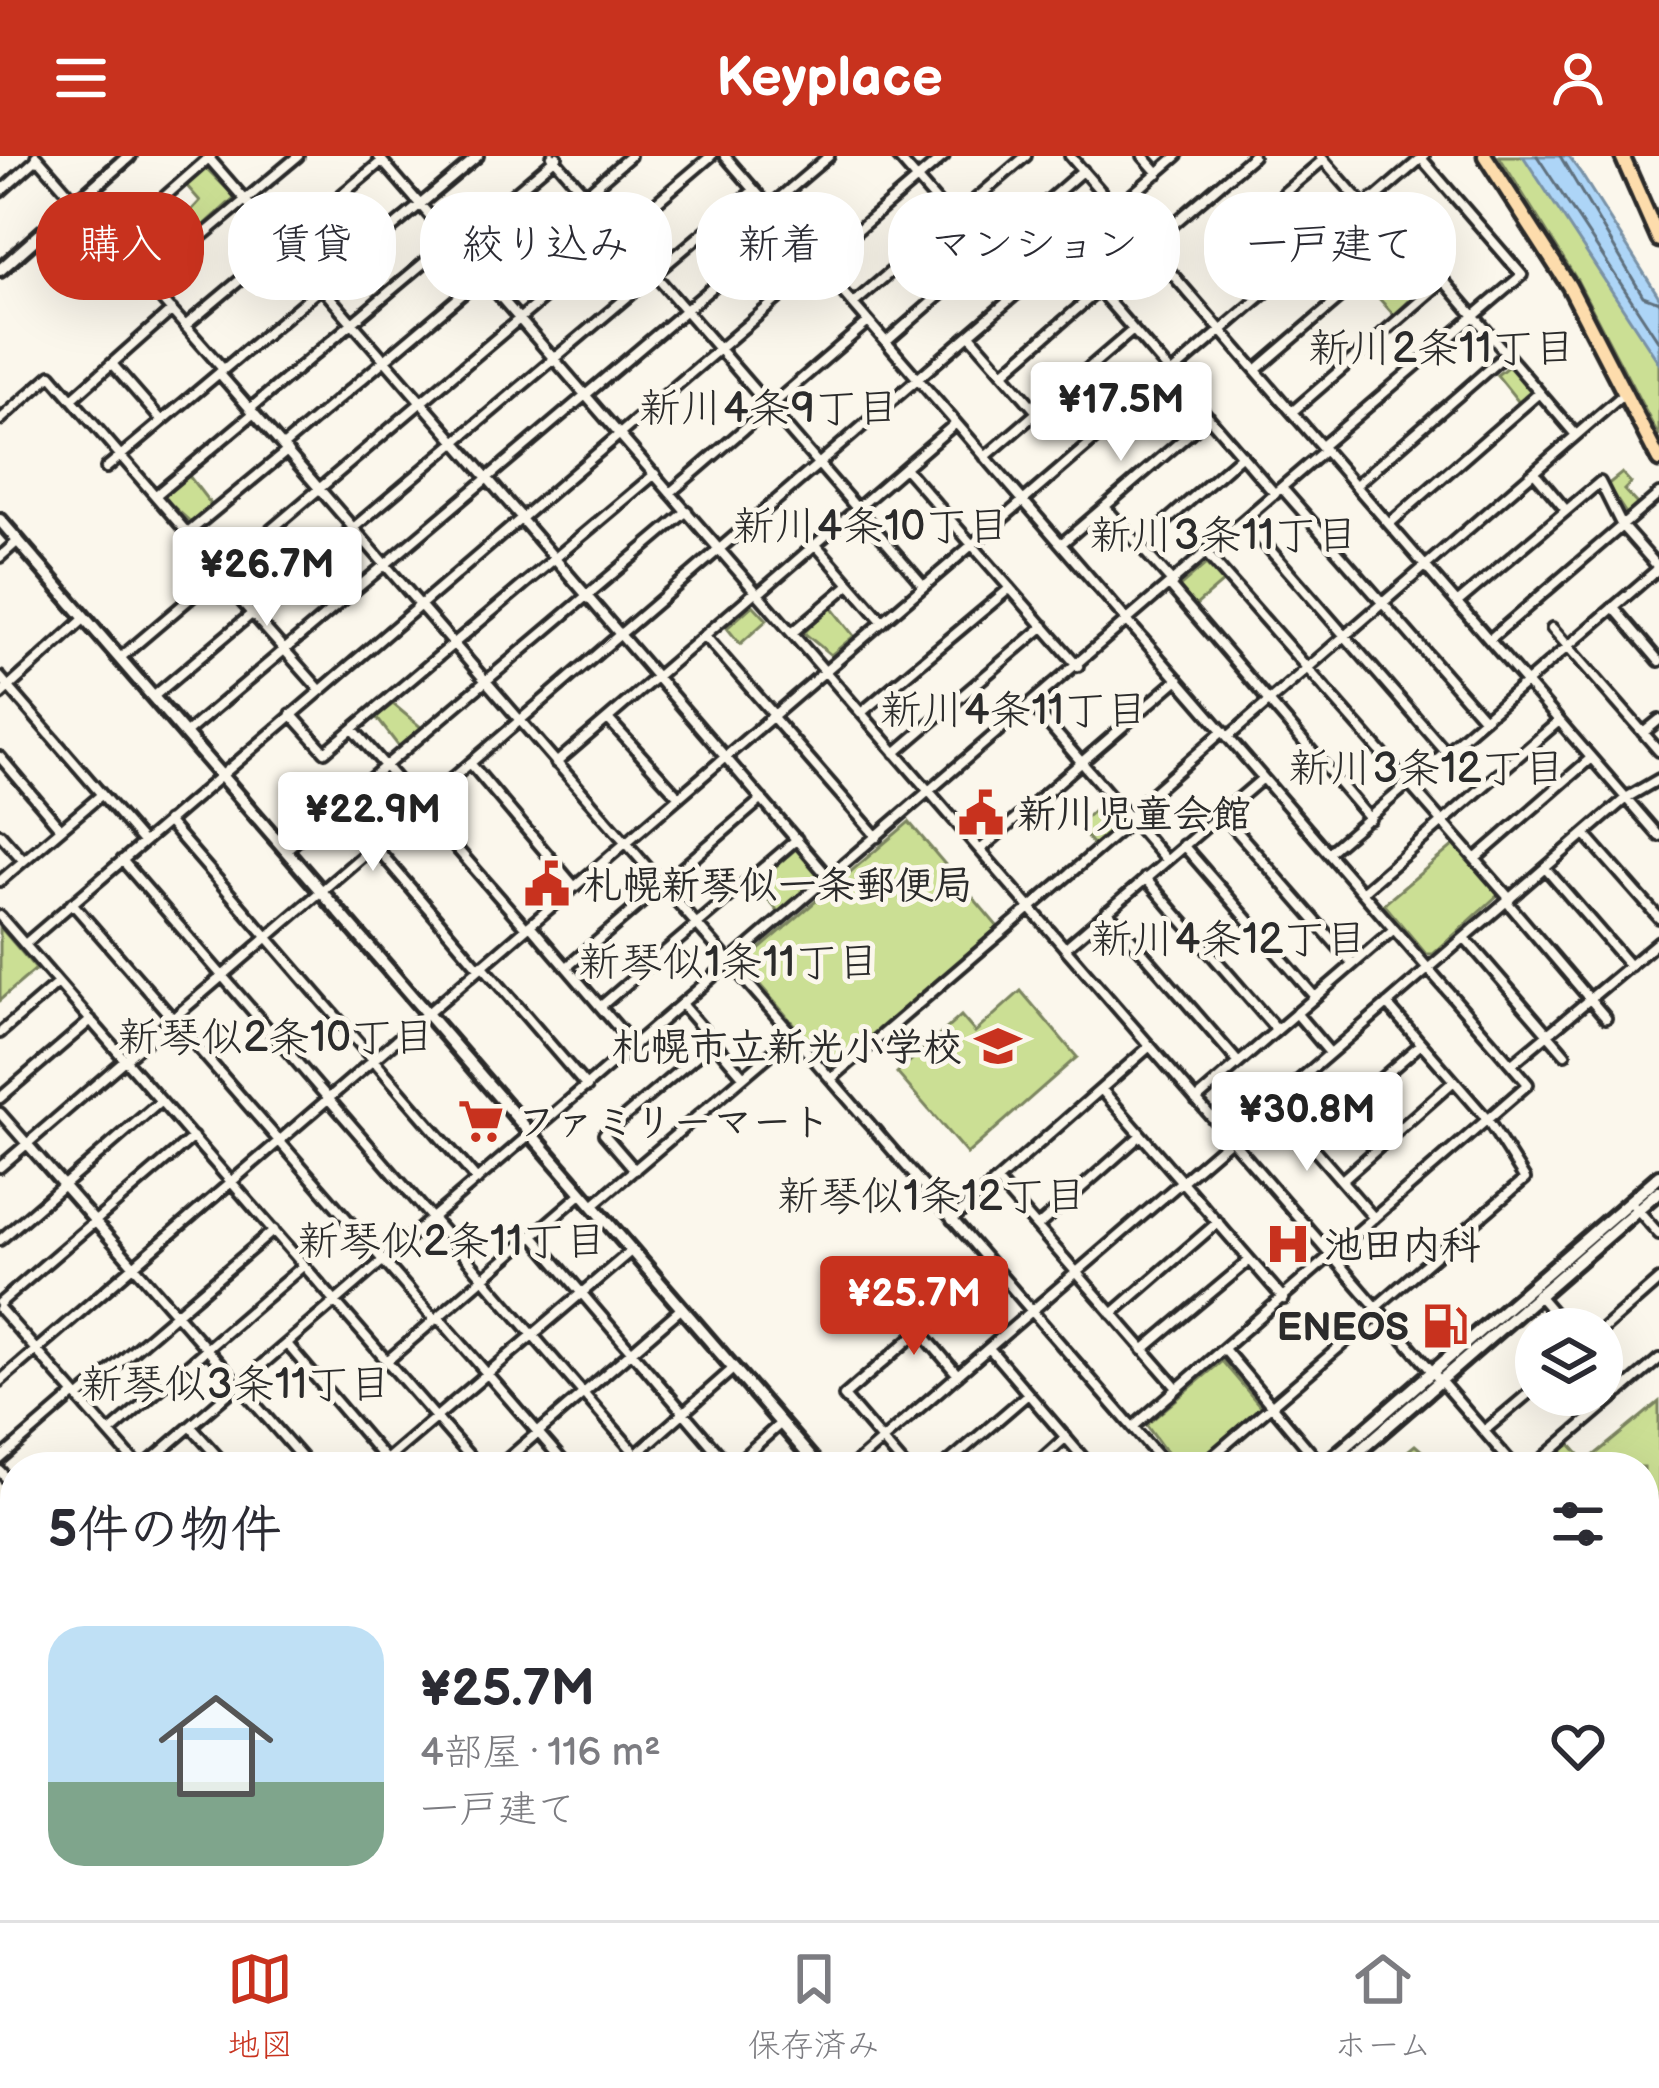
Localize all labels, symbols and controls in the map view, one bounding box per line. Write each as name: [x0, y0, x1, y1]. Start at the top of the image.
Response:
icon: menu: [48, 45, 114, 111]
icon: person: [1545, 45, 1611, 111]
text: Keyplace: [716, 46, 943, 111]
chip: 購入: [36, 192, 204, 300]
chip: 賃貸: [228, 192, 396, 300]
chip: 絞り込み: [420, 192, 672, 300]
chip: 新着: [696, 192, 864, 300]
chip: マンション: [888, 192, 1180, 300]
chip: 一戸建て: [1204, 192, 1456, 300]
district label: 新川2条11丁目: [1308, 324, 1576, 375]
pin: ¥17.5M: [1023, 362, 1219, 464]
text: ¥17.5M: [1058, 377, 1184, 424]
district label: 新川4条9丁目: [639, 384, 899, 435]
district label: 新川4条10丁目: [733, 502, 1009, 553]
district label: 新川3条11丁目: [1090, 511, 1358, 562]
pin: ¥26.7M: [169, 527, 365, 629]
text: ¥26.7M: [200, 542, 334, 589]
district label: 新川4条11丁目: [880, 686, 1148, 737]
district label: 新川3条12丁目: [1289, 744, 1565, 795]
pin: ¥22.9M: [275, 772, 471, 874]
text: ¥22.9M: [305, 787, 441, 834]
public building icon: 新川児童会館: [956, 788, 1006, 838]
place label: 新川児童会館: [1017, 792, 1251, 839]
public building icon: 札幌新琴似一条郵便局: [522, 859, 572, 909]
place label: 札幌新琴似一条郵便局: [583, 863, 973, 910]
district label: 新川4条12丁目: [1091, 915, 1367, 966]
district label: 新琴似1条11丁目: [579, 938, 879, 989]
district label: 新琴似2条10丁目: [117, 1013, 435, 1064]
school or university icon: 札幌市立新光小学校: [973, 1021, 1023, 1071]
place label: 札幌市立新光小学校: [611, 1025, 962, 1072]
pin: ¥30.8M: [1209, 1072, 1405, 1174]
text: ¥30.8M: [1239, 1087, 1375, 1134]
supermarket icon: ファミリーマート: [456, 1096, 506, 1146]
place label: ファミリーマート: [517, 1100, 831, 1147]
district label: 新琴似1条12丁目: [777, 1172, 1087, 1223]
district label: 新琴似2条11丁目: [297, 1217, 607, 1268]
hospital icon: 池田内科: [1263, 1219, 1313, 1269]
place label: 池田内科: [1324, 1223, 1481, 1270]
pin: ¥25.7M: [816, 1256, 1012, 1358]
text: ¥25.7M: [847, 1271, 981, 1318]
fuel station icon: ENEOS: [1420, 1301, 1470, 1351]
place label: ENEOS: [1277, 1305, 1409, 1352]
map controls: [1515, 1308, 1623, 1416]
button: layers: [1515, 1308, 1623, 1416]
district label: 新琴似3条11丁目: [81, 1360, 391, 1411]
icon: filters: [1545, 1491, 1611, 1557]
text: 5件の物件: [48, 1500, 281, 1561]
text: ¥25.7M: [420, 1659, 595, 1720]
icon: home: [144, 1674, 288, 1818]
icon: heart: [1545, 1713, 1611, 1779]
text: 4部屋 · 116 m²: [420, 1730, 661, 1777]
text: 一戸建て: [420, 1787, 576, 1834]
tab: 地図: [227, 1946, 293, 2066]
tab: 保存済み: [748, 1946, 880, 2066]
tab: ホーム: [1334, 1946, 1432, 2066]

